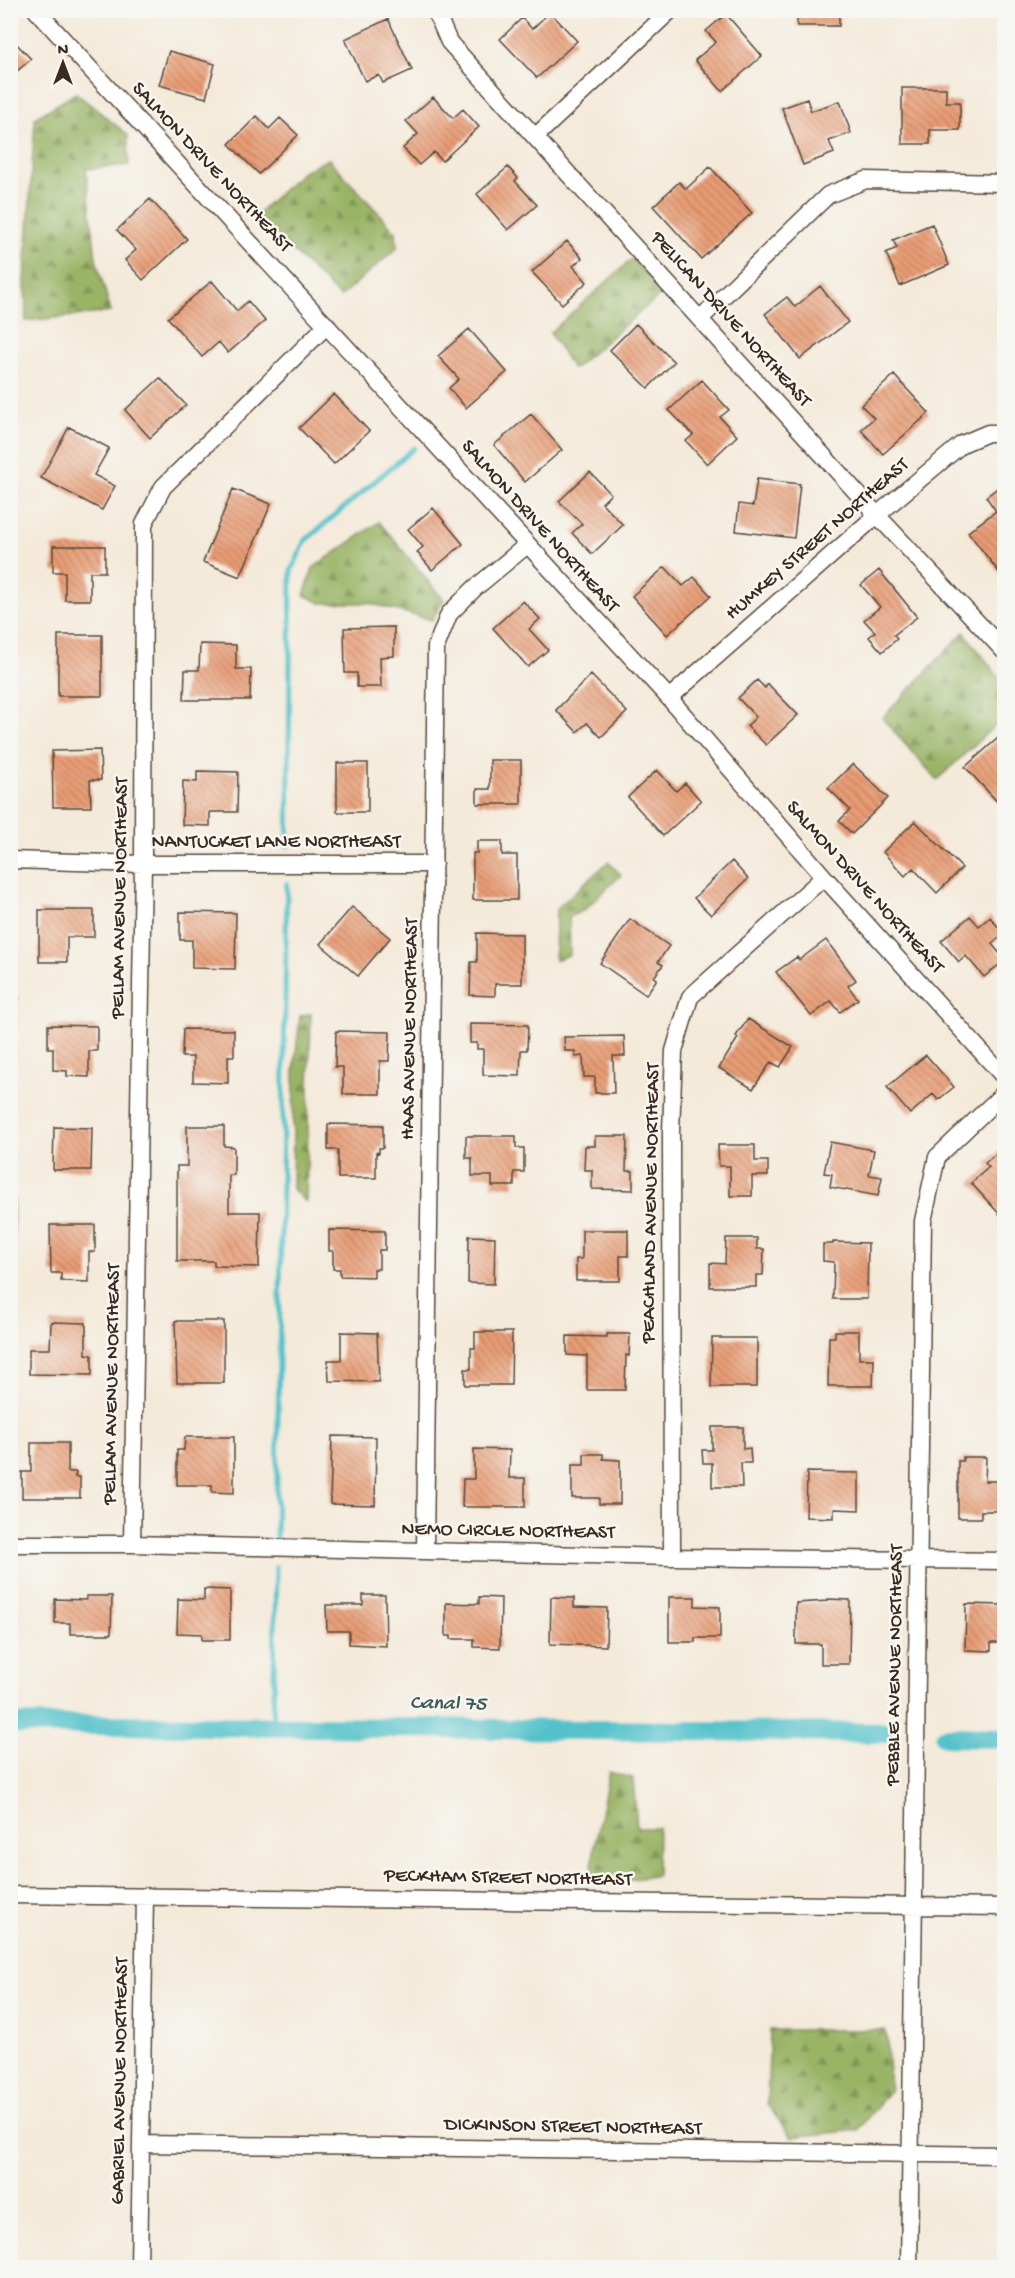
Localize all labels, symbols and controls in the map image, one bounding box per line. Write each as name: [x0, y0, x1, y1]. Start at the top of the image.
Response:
north arrow: [33, 33, 93, 93]
text: N: [58, 42, 69, 61]
street label: SALMON DRIVE NORTHEAST: [126, 78, 297, 259]
street label: PELICAN DRIVE NORTHEAST: [644, 227, 816, 414]
street label: SALMON DRIVE NORTHEAST: [455, 436, 624, 619]
street label: HUMKEY STREET NORTHEAST: [722, 453, 915, 626]
street label: PELLAM AVENUE NORTHEAST: [107, 776, 135, 1020]
street label: SALMON DRIVE NORTHEAST: [780, 797, 949, 980]
street label: NANTUCKET LANE NORTHEAST: [151, 832, 402, 855]
street label: HAAS AVENUE NORTHEAST: [398, 916, 424, 1140]
street label: PEACHLAND AVENUE NORTHEAST: [638, 1061, 666, 1344]
street label: PELLAM AVENUE NORTHEAST: [99, 1262, 127, 1506]
street label: NEMO CIRCLE NORTHEAST: [401, 1519, 616, 1545]
street label: PEBBLE AVENUE NORTHEAST: [882, 1543, 910, 1787]
water label: Canal 75: [410, 1692, 488, 1718]
street label: PECKHAM STREET NORTHEAST: [383, 1865, 633, 1893]
street label: GABRIEL AVENUE NORTHEAST: [107, 1956, 135, 2205]
street label: DICKINSON STREET NORTHEAST: [442, 2114, 703, 2142]

